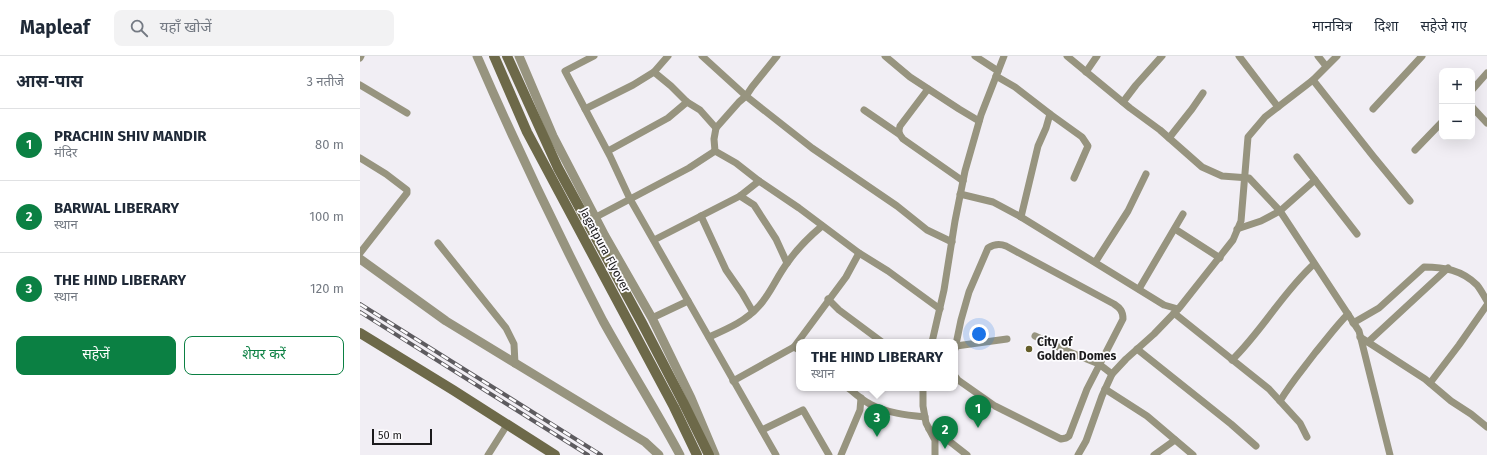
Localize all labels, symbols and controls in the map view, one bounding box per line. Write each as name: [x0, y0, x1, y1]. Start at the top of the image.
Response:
search box: [114, 10, 394, 46]
text: Mapleaf: [20, 16, 90, 39]
icon: search: [128, 17, 150, 39]
text: यहाँ खोजें: [160, 18, 212, 36]
text: मानचित्र: [1312, 18, 1352, 35]
text: दिशा: [1374, 18, 1398, 35]
text: सहेजे गए: [1420, 18, 1467, 35]
map controls: [1439, 68, 1475, 140]
button: +: [1439, 68, 1475, 104]
text: आस-पास: [16, 71, 83, 92]
text: 3 नतीजे: [306, 74, 344, 89]
button: −: [1439, 104, 1475, 140]
text: PRACHIN SHIV MANDIR: [54, 127, 207, 145]
text: 1: [26, 137, 32, 152]
text: 80 m: [315, 137, 344, 152]
text: मंदिर: [54, 145, 77, 160]
text: BARWAL LIBERARY: [54, 199, 179, 217]
street label: Jagatpura Flyover: [577, 205, 633, 295]
text: 2: [26, 209, 32, 224]
text: 100 m: [309, 209, 344, 224]
text: स्थान: [54, 217, 78, 232]
text: THE HIND LIBERARY: [54, 271, 186, 289]
text: 3: [26, 281, 32, 296]
text: 120 m: [310, 281, 344, 296]
text: स्थान: [54, 289, 78, 304]
your location: [969, 324, 989, 344]
place label: City of Golden Domes: [1037, 335, 1116, 363]
button: सहेजें: [16, 336, 176, 375]
button: शेयर करें: [184, 336, 344, 375]
popup: [796, 339, 958, 391]
marker: City of Golden Domes: [1024, 344, 1034, 354]
text: THE HIND LIBERARY: [811, 348, 943, 366]
text: स्थान: [811, 366, 835, 381]
pin: 1: [965, 395, 991, 428]
pin: 3: [864, 404, 890, 437]
pin: 2: [932, 416, 958, 449]
scale bar: [372, 427, 432, 446]
text: 50 m: [378, 429, 402, 442]

